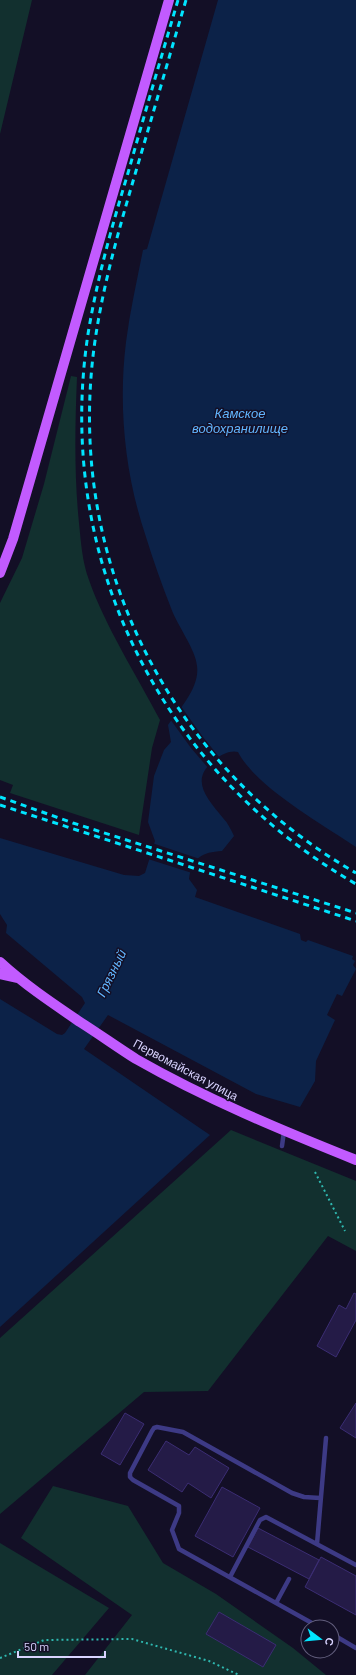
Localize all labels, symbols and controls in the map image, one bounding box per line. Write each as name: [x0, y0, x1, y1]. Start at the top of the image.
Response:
water label: Камское водохранилище: [192, 405, 288, 436]
water label: Грязный: [93, 947, 129, 999]
street label: Первомайская улица: [131, 1035, 241, 1104]
north arrow: [300, 1619, 340, 1659]
scale bar: [18, 1633, 105, 1659]
text: С: [323, 1636, 337, 1648]
text: 50 m: [24, 1639, 49, 1653]

